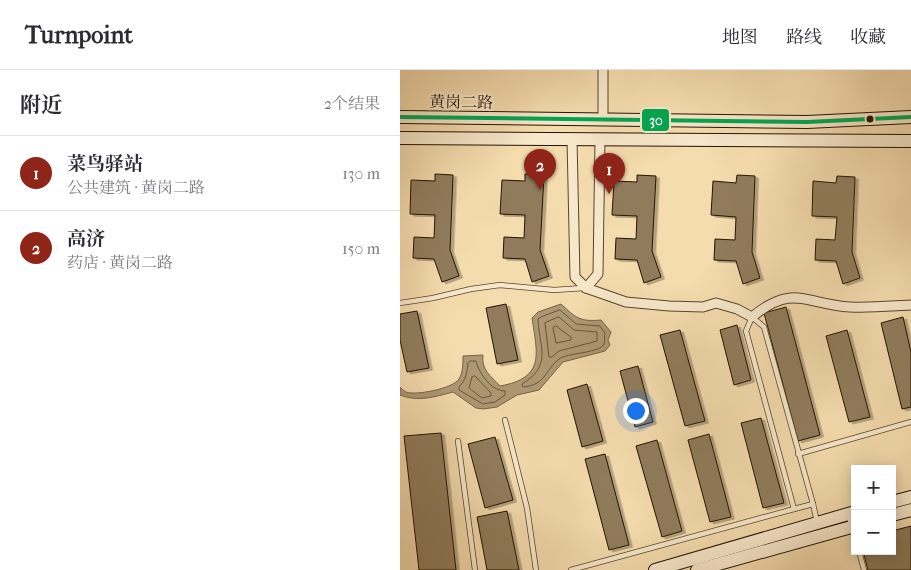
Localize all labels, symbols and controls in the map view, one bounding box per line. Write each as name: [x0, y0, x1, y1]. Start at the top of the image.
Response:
text: Turnpoint: [25, 21, 133, 49]
text: 地图: [722, 27, 758, 48]
text: 路线: [786, 27, 822, 48]
text: 收藏: [850, 27, 886, 48]
street label: 黄岗二路: [429, 92, 493, 112]
text: 附近: [20, 93, 62, 117]
text: 2个结果: [324, 94, 380, 113]
line badge: 30: [641, 108, 670, 132]
text: 30: [649, 112, 663, 129]
unlabelled marker: [865, 114, 875, 124]
pin: 2: [524, 149, 556, 190]
text: 菜鸟驿站: [67, 153, 143, 175]
pin: 1: [593, 153, 625, 194]
text: 1: [33, 164, 39, 183]
text: 130 m: [342, 164, 380, 183]
text: 公共建筑 · 黄岗二路: [67, 178, 205, 197]
text: 高济: [67, 228, 105, 250]
text: 2: [32, 239, 40, 258]
text: 150 m: [342, 239, 380, 258]
text: 药店 · 黄岗二路: [67, 253, 173, 272]
your location: [623, 398, 649, 424]
map controls: [851, 465, 896, 555]
button: +: [851, 465, 896, 510]
button: −: [851, 510, 896, 555]

